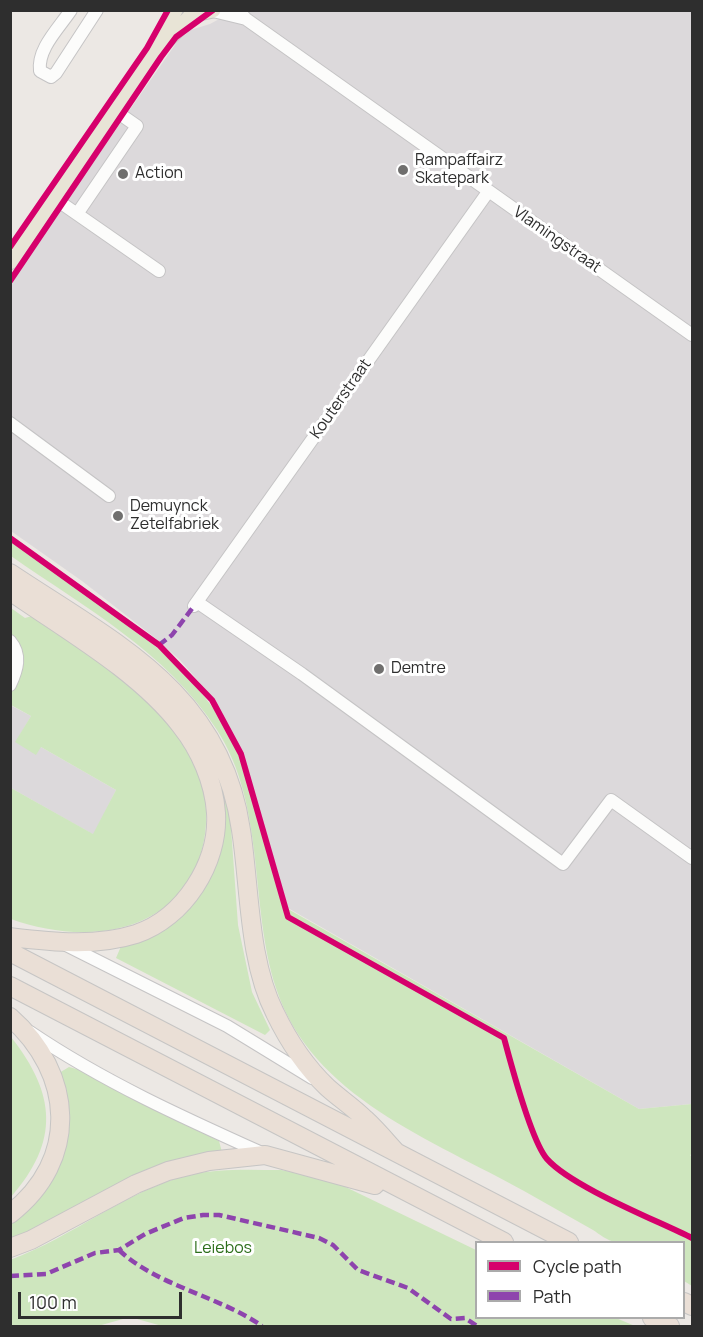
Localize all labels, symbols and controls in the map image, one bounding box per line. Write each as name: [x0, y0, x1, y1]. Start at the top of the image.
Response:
place label: Rampaffairz Skatepark: [415, 151, 503, 189]
marker: Rampaffairz Skatepark: [396, 163, 410, 177]
place label: Action: [135, 164, 183, 184]
marker: Action: [116, 167, 130, 181]
street label: Vlamingstraat: [509, 203, 605, 277]
street label: Kouterstraat: [306, 355, 376, 443]
place label: Demuynck Zetelfabriek: [130, 497, 219, 535]
marker: Demuynck Zetelfabriek: [111, 509, 125, 523]
place label: Demtre: [391, 659, 446, 679]
marker: Demtre: [372, 662, 386, 676]
park label: Leiebos: [194, 1239, 252, 1259]
legend: [475, 1241, 685, 1319]
text: Cycle path: [533, 1254, 622, 1278]
scale bar: [21, 1280, 184, 1318]
text: Path: [533, 1284, 571, 1308]
text: 100 m: [29, 1290, 77, 1314]

